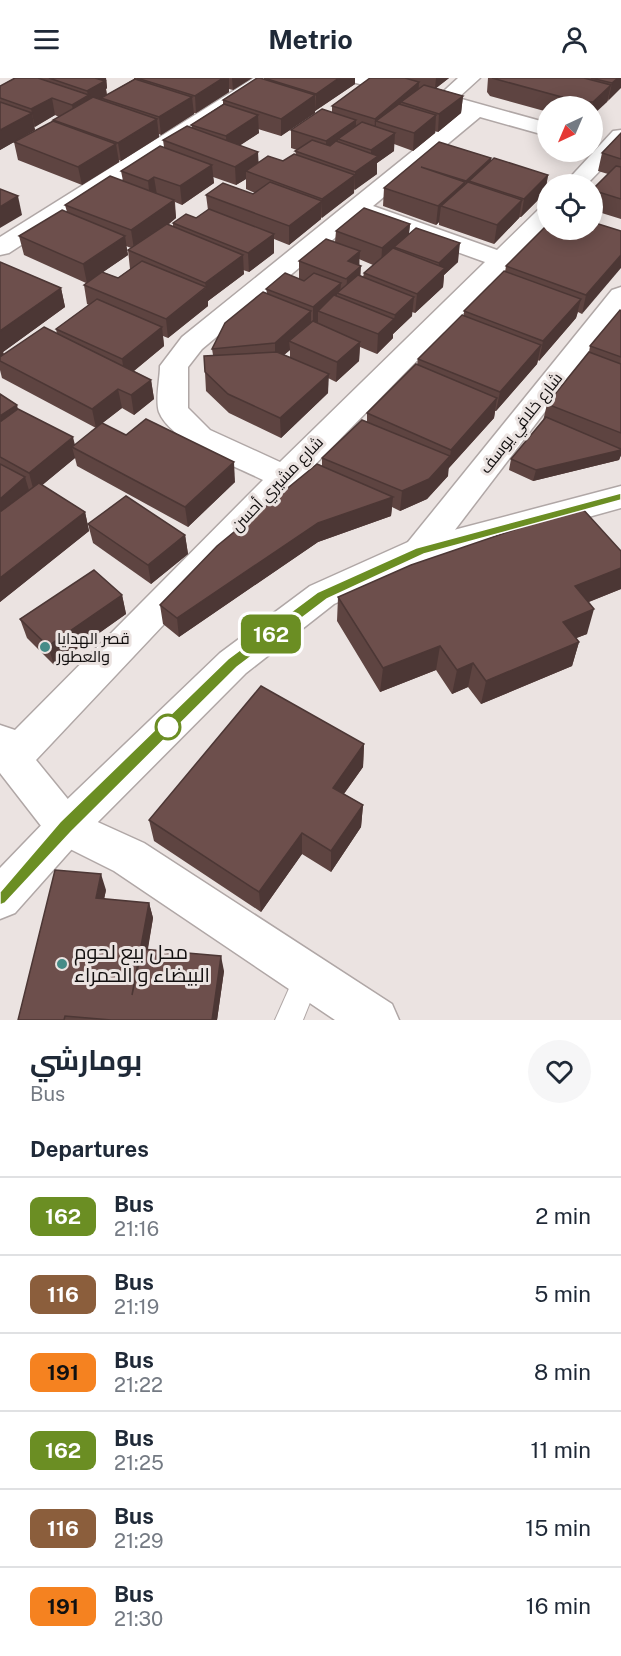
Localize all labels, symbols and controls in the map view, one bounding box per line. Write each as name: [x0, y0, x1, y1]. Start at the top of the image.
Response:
icon: menu: [30, 23, 63, 56]
text: Metrio: [268, 23, 353, 55]
icon: person: [558, 23, 591, 56]
north arrow: [537, 96, 603, 162]
map controls: [537, 96, 603, 240]
button: locate: [537, 174, 603, 240]
street label: شارع خلافي يوسف: [476, 369, 569, 480]
street label: شارع مشيري أحسن: [227, 433, 330, 538]
line badge: 162: [236, 614, 306, 654]
text: 162: [253, 622, 289, 647]
place label: قصر الهدايا والعطور: [56, 629, 130, 666]
marker: قصر الهدايا والعطور: [38, 640, 52, 654]
unlabelled marker: [155, 714, 181, 740]
place label: محل بيع لحوم البيضاء و الحمراء: [74, 940, 210, 987]
marker: محل بيع لحوم البيضاء و الحمراء: [55, 957, 69, 971]
button: heart: [528, 1040, 591, 1103]
text: بومارشي: [30, 1043, 142, 1076]
text: Bus: [30, 1082, 65, 1106]
text: Departures: [30, 1136, 149, 1162]
text: Bus: [114, 1191, 154, 1217]
text: 2 min: [535, 1203, 591, 1229]
text: 162: [45, 1204, 81, 1229]
text: 21:16: [114, 1217, 159, 1241]
text: Bus: [114, 1269, 154, 1295]
text: 5 min: [534, 1281, 591, 1307]
text: 116: [47, 1282, 79, 1307]
text: 21:19: [114, 1295, 159, 1319]
text: Bus: [114, 1347, 154, 1373]
text: 8 min: [534, 1359, 591, 1385]
text: 191: [47, 1360, 79, 1385]
text: 21:22: [114, 1373, 163, 1397]
text: Bus: [114, 1425, 154, 1451]
text: 11 min: [530, 1437, 591, 1463]
text: 162: [45, 1438, 81, 1463]
text: 21:25: [114, 1451, 164, 1475]
text: Bus: [114, 1503, 154, 1529]
text: 15 min: [525, 1515, 591, 1541]
text: 116: [47, 1516, 79, 1541]
text: 21:29: [114, 1529, 163, 1553]
text: Bus: [114, 1581, 154, 1607]
text: 16 min: [526, 1593, 591, 1619]
text: 191: [47, 1594, 79, 1619]
text: 21:30: [114, 1607, 163, 1631]

